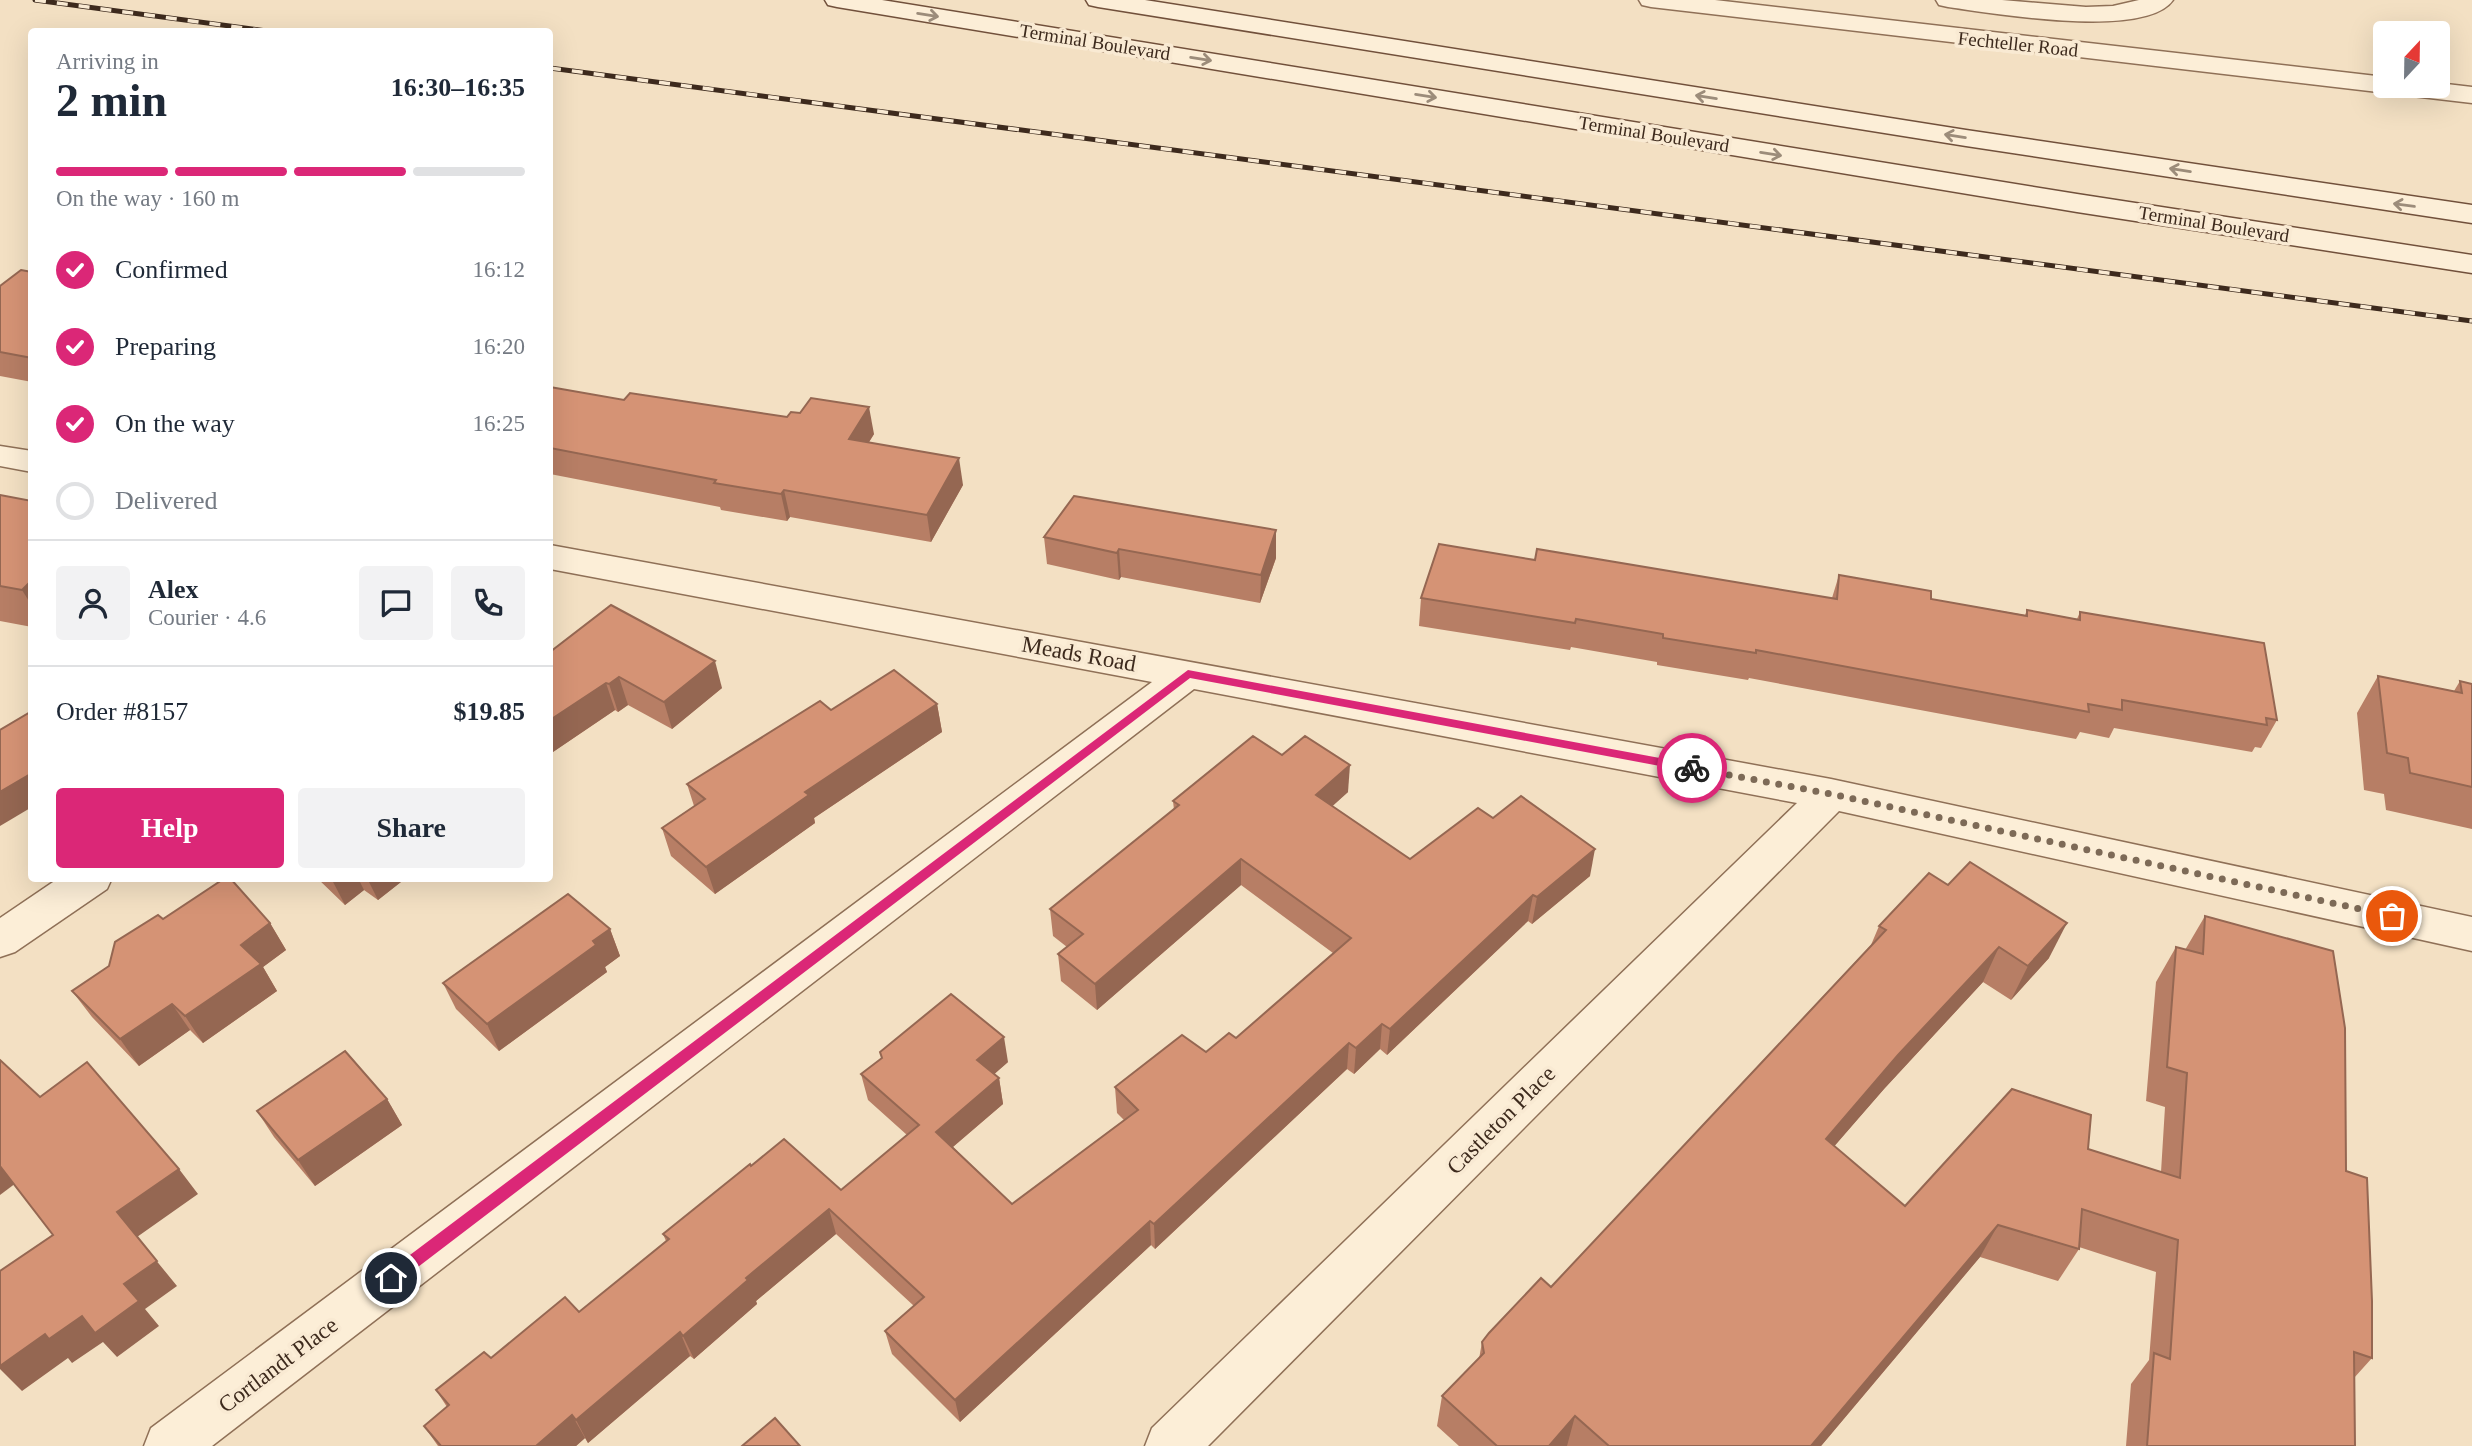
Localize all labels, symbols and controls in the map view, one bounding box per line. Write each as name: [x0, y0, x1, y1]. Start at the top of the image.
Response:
one-way arrow: [917, 9, 939, 22]
street label: Terminal Boulevard: [1018, 20, 1172, 64]
north arrow: [2373, 21, 2450, 98]
map controls: [2373, 21, 2450, 98]
street label: Fechteller Road: [1957, 27, 2080, 61]
text: Arriving in: [56, 49, 159, 74]
one-way arrow: [1189, 53, 1212, 66]
text: 16:30–16:35: [391, 73, 525, 102]
text: 2 min: [56, 75, 167, 126]
one-way arrow: [1414, 90, 1437, 103]
one-way arrow: [1695, 90, 1718, 103]
street label: Terminal Boulevard: [1577, 112, 1731, 156]
one-way arrow: [1944, 129, 1967, 142]
one-way arrow: [1759, 148, 1782, 161]
one-way arrow: [2169, 164, 2191, 177]
text: On the way · 160 m: [56, 186, 239, 211]
one-way arrow: [2394, 198, 2416, 211]
street label: Terminal Boulevard: [2137, 202, 2291, 246]
icon: check: [56, 251, 94, 289]
text: Confirmed: [115, 255, 228, 284]
text: 16:12: [473, 257, 525, 282]
icon: check: [56, 328, 94, 366]
text: Preparing: [115, 332, 216, 361]
text: 16:20: [473, 334, 525, 359]
icon: check: [56, 405, 94, 443]
text: On the way: [115, 409, 235, 438]
text: 16:25: [473, 411, 525, 436]
text: Delivered: [115, 486, 218, 515]
button: person: [56, 566, 130, 640]
button: chat: [359, 566, 433, 640]
button: phone: [451, 566, 525, 640]
text: Alex: [148, 575, 199, 604]
text: Courier · 4.6: [148, 605, 266, 630]
street label: Meads Road: [1020, 632, 1139, 676]
text: Order #8157: [56, 697, 188, 726]
text: $19.85: [454, 697, 525, 726]
courier: [1657, 733, 1727, 803]
icon: bike: [1673, 749, 1711, 787]
button: Help: [56, 788, 284, 868]
button: Share: [298, 788, 525, 868]
pin: [2362, 886, 2422, 946]
icon: bag: [2373, 897, 2411, 935]
street label: Castleton Place: [1442, 1061, 1560, 1179]
pin: [361, 1248, 421, 1308]
icon: home: [372, 1259, 410, 1297]
street label: Cortlandt Place: [214, 1312, 342, 1418]

